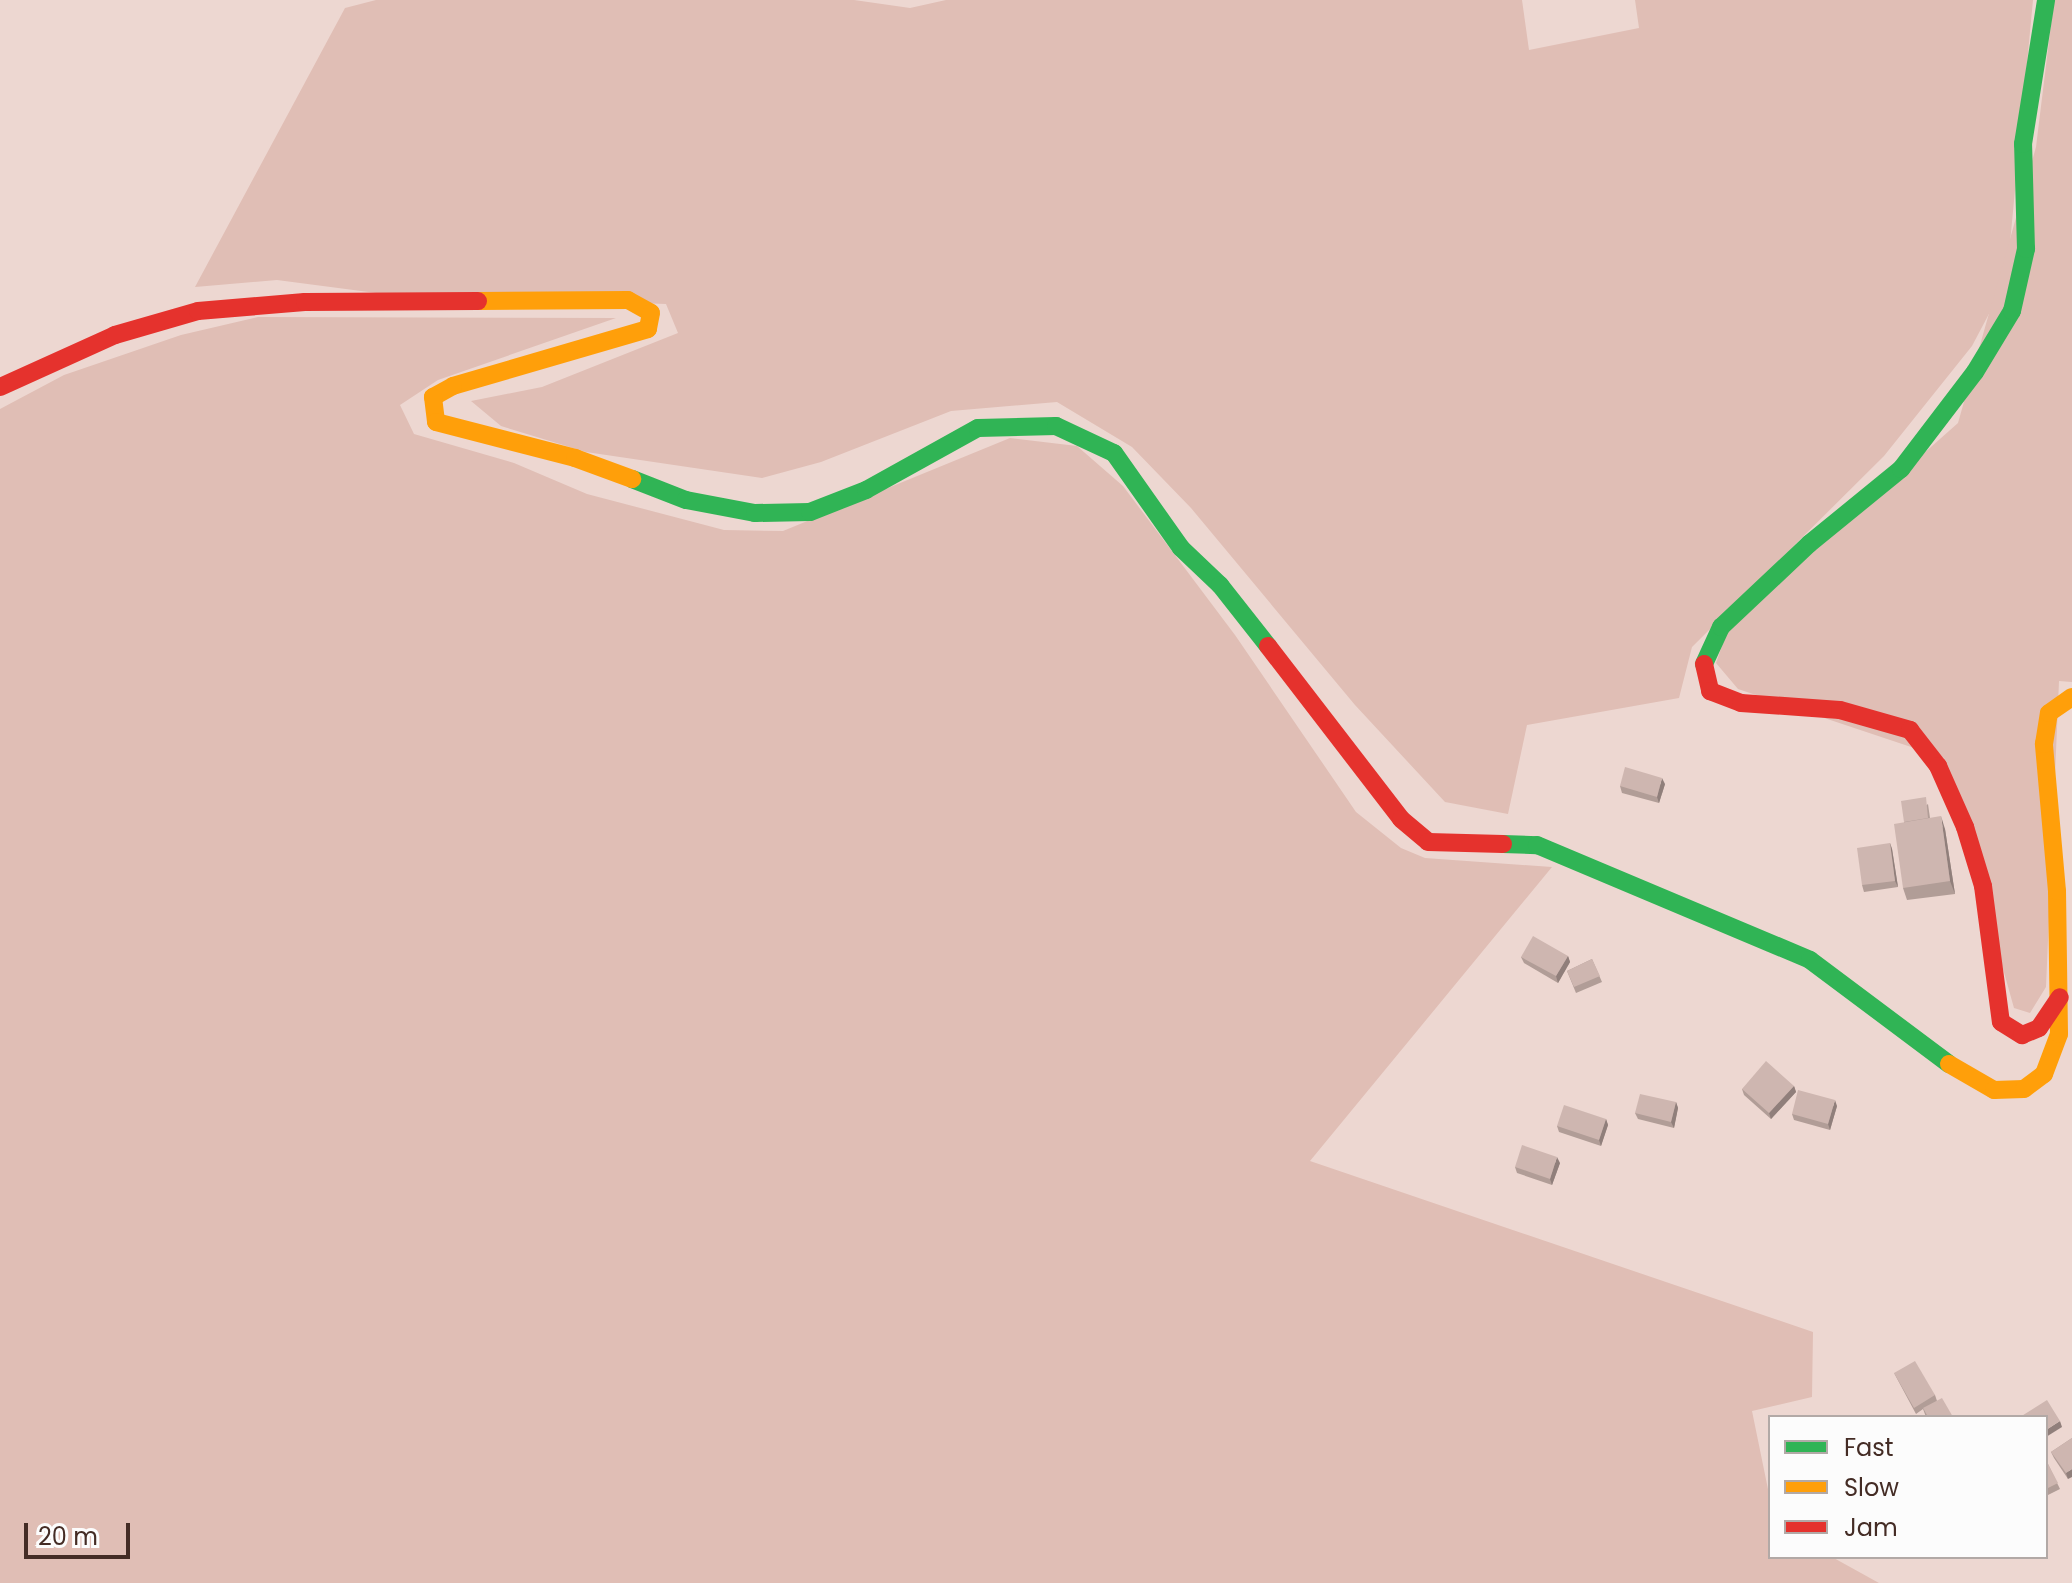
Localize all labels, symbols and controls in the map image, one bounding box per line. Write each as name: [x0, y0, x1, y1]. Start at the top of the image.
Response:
legend: [1768, 1415, 2048, 1559]
text: Fast: [1844, 1431, 1894, 1464]
text: Slow: [1844, 1471, 1899, 1504]
scale bar: [28, 1507, 134, 1557]
text: Jam: [1844, 1511, 1898, 1544]
text: 20 m: [38, 1520, 98, 1553]

